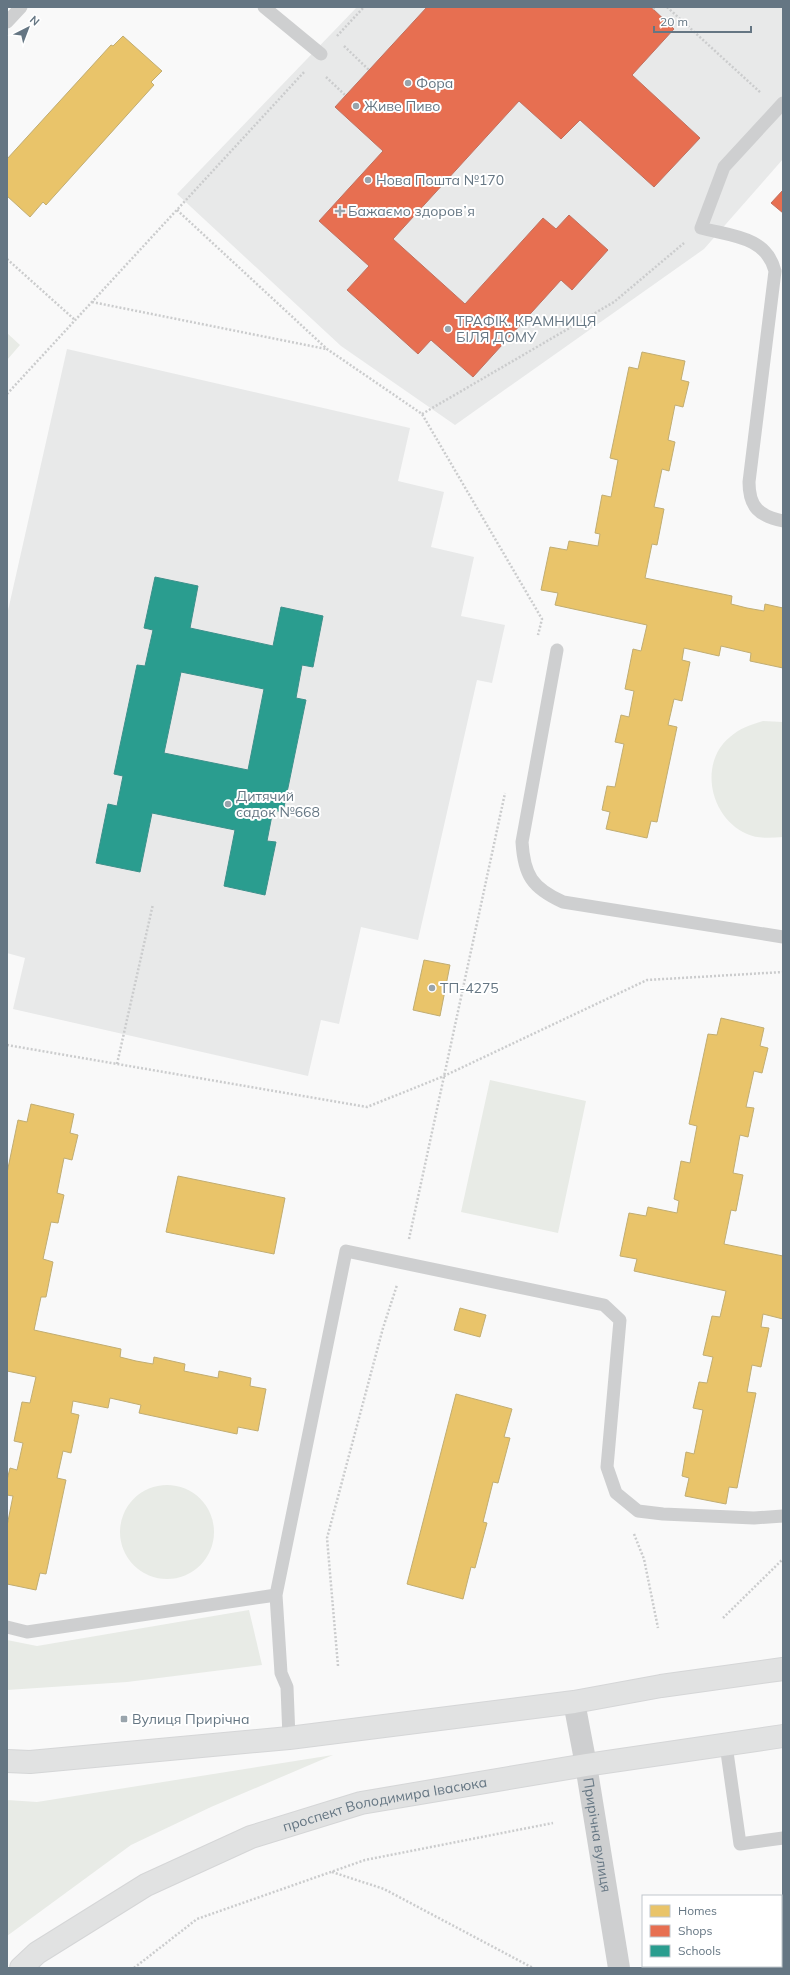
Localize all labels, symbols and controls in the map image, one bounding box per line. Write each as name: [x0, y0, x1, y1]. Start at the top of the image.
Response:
north arrow: [8, 8, 48, 48]
scale bar: [654, 8, 751, 34]
text: N: [27, 13, 42, 29]
text: 20 m: [660, 14, 688, 29]
place label: Фора: [416, 74, 453, 92]
marker: Фора: [403, 78, 413, 88]
place label: Живе Пиво: [364, 97, 440, 115]
marker: Живе Пиво: [351, 101, 361, 111]
place label: Нова Пошта №170: [376, 171, 504, 189]
marker: Нова Пошта №170: [363, 175, 373, 185]
place label: Бажаємо здоровʼя: [348, 202, 475, 220]
marker: Бажаємо здоровʼя: [335, 206, 345, 216]
place label: ТРАФІК. КРАМНИЦЯ БІЛЯ ДОМУ: [456, 312, 596, 346]
marker: ТРАФІК. КРАМНИЦЯ БІЛЯ ДОМУ: [443, 324, 453, 334]
place label: Дитячий садок №668: [236, 787, 320, 821]
marker: Дитячий садок №668: [223, 799, 233, 809]
place label: ТП-4275: [440, 979, 499, 997]
marker: ТП-4275: [427, 983, 437, 993]
place label: Вулиця Прирічна: [132, 1710, 250, 1728]
marker: Вулиця Прирічна: [119, 1714, 129, 1724]
street label: проспект Володимира Івасюка: [280, 1773, 488, 1836]
street label: Прирічна вулиця: [579, 1776, 616, 1894]
legend: [642, 1895, 782, 1967]
text: Homes: [678, 1903, 717, 1918]
text: Shops: [678, 1923, 713, 1938]
text: Schools: [678, 1943, 721, 1958]

